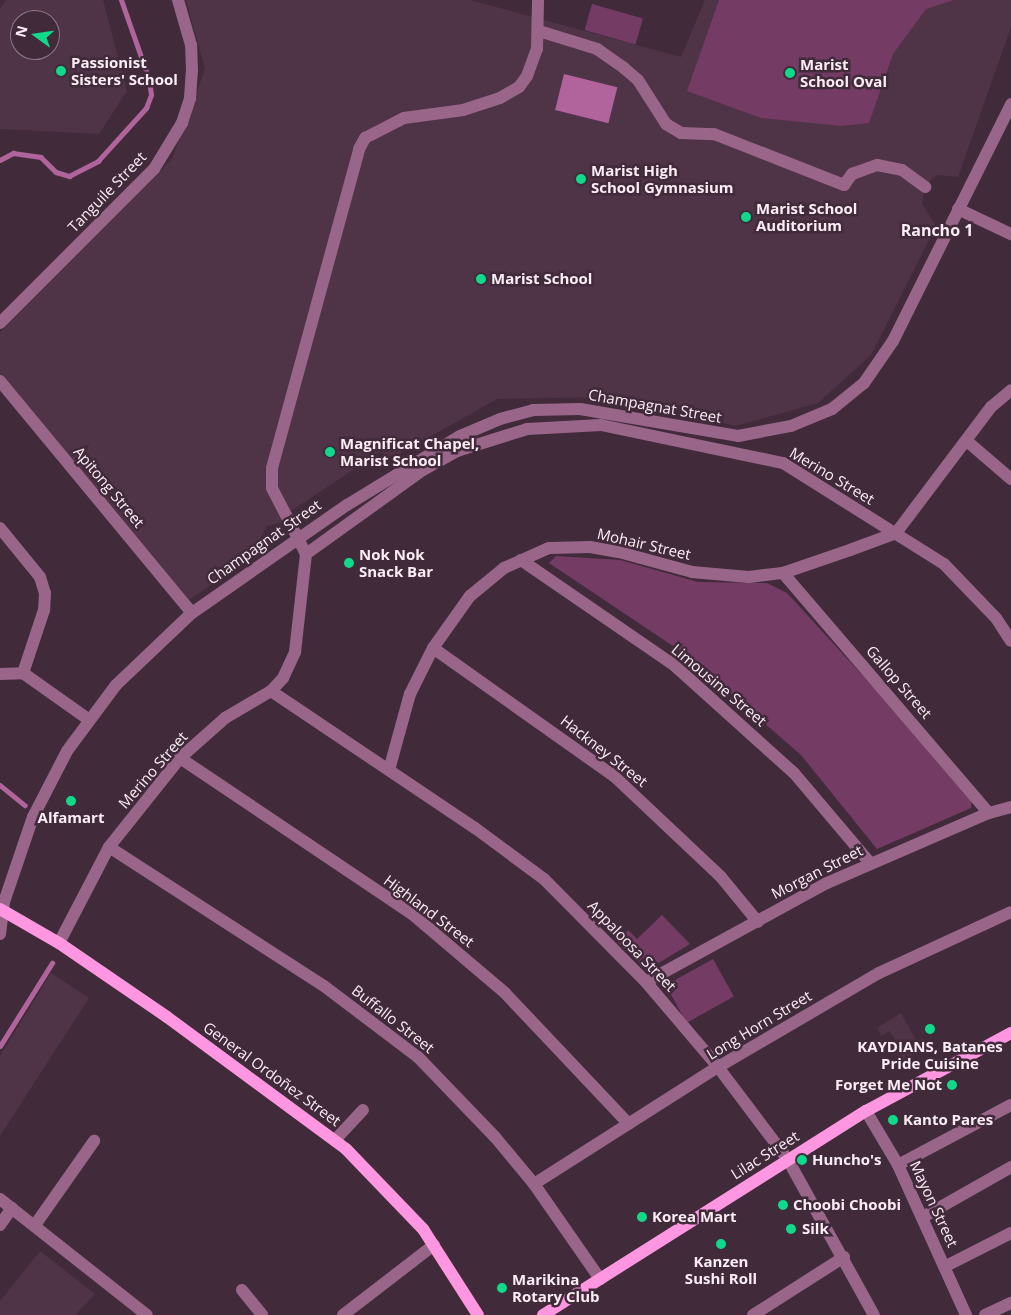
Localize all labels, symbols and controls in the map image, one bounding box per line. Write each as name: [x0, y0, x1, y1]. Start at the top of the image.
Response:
north arrow: [10, 10, 60, 60]
text: N: [10, 24, 32, 39]
place label: Passionist Sisters' School: [71, 53, 178, 88]
place label: Marist School Oval: [800, 55, 887, 90]
marker: Passionist Sisters' School: [55, 65, 67, 77]
marker: Marist School Oval: [784, 67, 796, 79]
street label: Tanguile Street: [64, 148, 150, 236]
place label: Marist High School Gymnasium: [591, 161, 734, 196]
marker: Marist High School Gymnasium: [575, 173, 587, 185]
place label: Marist School Auditorium: [756, 199, 857, 234]
marker: Marist School Auditorium: [740, 211, 752, 223]
district label: Rancho 1: [901, 220, 973, 240]
place label: Marist School: [491, 270, 592, 288]
marker: Marist School: [475, 273, 487, 285]
street label: Champagnat Street: [587, 385, 723, 427]
place label: Magnificat Chapel, Marist School: [340, 434, 479, 469]
street label: Apitong Street: [70, 443, 148, 531]
street label: Merino Street: [786, 444, 878, 508]
marker: Magnificat Chapel, Marist School: [324, 446, 336, 458]
street label: Champagnat Street: [203, 496, 325, 588]
street label: Mohair Street: [595, 524, 693, 564]
place label: Nok Nok Snack Bar: [359, 545, 433, 580]
marker: Nok Nok Snack Bar: [343, 557, 355, 569]
street label: Limousine Street: [668, 640, 770, 730]
street label: Gallop Street: [862, 642, 936, 722]
street label: Hackney Street: [557, 711, 651, 791]
street label: Merino Street: [115, 728, 191, 812]
marker: Alfamart: [65, 795, 77, 807]
place label: Alfamart: [38, 809, 104, 827]
street label: Morgan Street: [768, 841, 866, 903]
street label: Highland Street: [380, 871, 478, 951]
street label: Appaloosa Street: [584, 897, 680, 995]
street label: Buffallo Street: [348, 981, 438, 1057]
street label: Long Horn Street: [703, 987, 815, 1063]
street label: General Ordoñez Street: [200, 1018, 344, 1130]
marker: KAYDIANS, Batanes Pride Cuisine: [924, 1023, 936, 1035]
place label: KAYDIANS, Batanes Pride Cuisine: [857, 1037, 1003, 1072]
place label: Forget Me Not: [835, 1076, 942, 1094]
marker: Forget Me Not: [946, 1079, 958, 1091]
place label: Kanto Pares: [903, 1111, 993, 1129]
marker: Kanto Pares: [887, 1114, 899, 1126]
street label: Lilac Street: [728, 1127, 802, 1183]
place label: Huncho's: [812, 1151, 881, 1169]
marker: Huncho's: [796, 1154, 808, 1166]
street label: Mayon Street: [906, 1158, 962, 1250]
place label: Choobi Choobi: [793, 1196, 901, 1214]
marker: Choobi Choobi: [777, 1199, 789, 1211]
place label: Korea Mart: [652, 1208, 736, 1226]
marker: Korea Mart: [636, 1211, 648, 1223]
place label: Silk: [802, 1220, 829, 1238]
marker: Silk: [784, 1222, 798, 1236]
marker: Kanzen Sushi Roll: [715, 1238, 727, 1250]
place label: Kanzen Sushi Roll: [685, 1252, 757, 1287]
place label: Marikina Rotary Club: [512, 1270, 599, 1305]
marker: Marikina Rotary Club: [496, 1282, 508, 1294]

